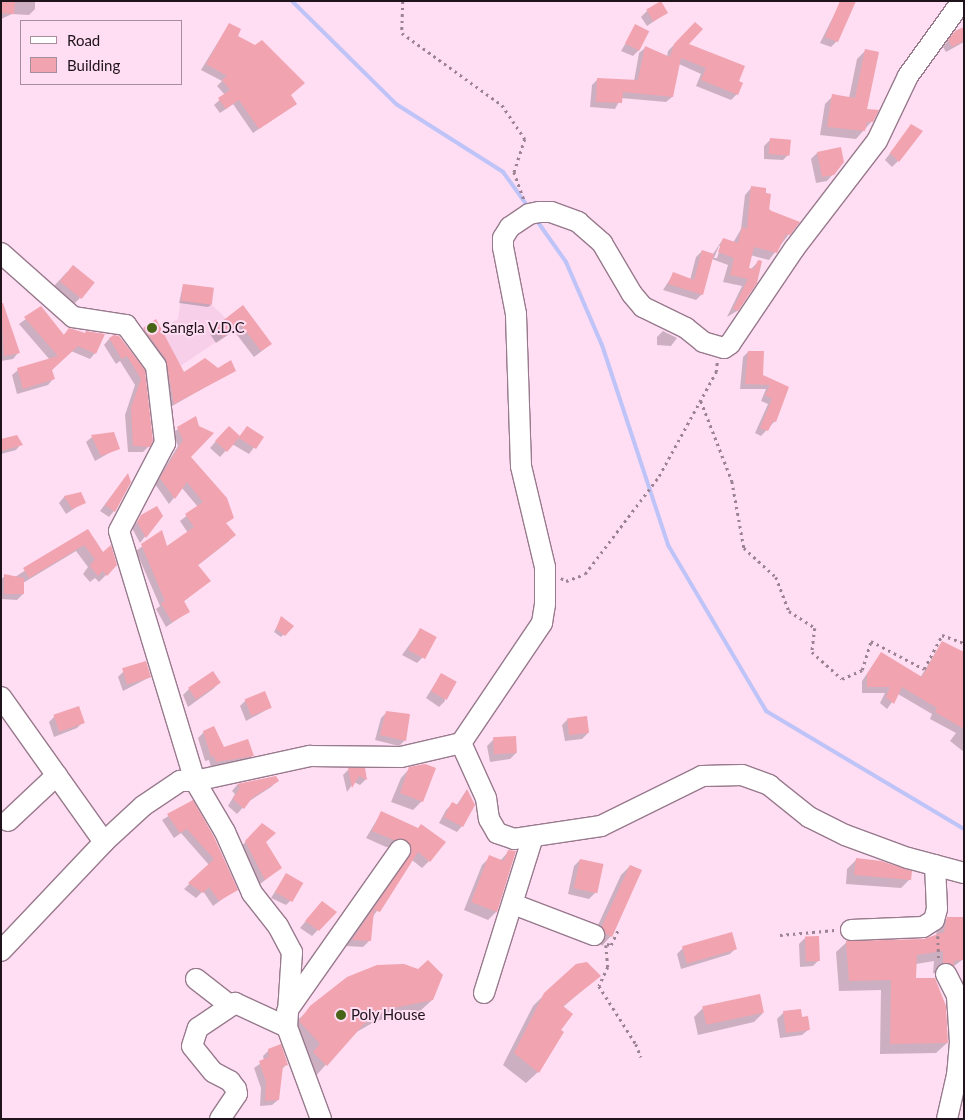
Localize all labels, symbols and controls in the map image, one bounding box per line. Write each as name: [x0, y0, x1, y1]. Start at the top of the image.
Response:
legend: [20, 20, 182, 85]
text: Road: [67, 31, 100, 49]
text: Building: [67, 56, 120, 74]
place label: Sangla V.D.C: [162, 319, 245, 337]
marker: Sangla V.D.C: [146, 322, 158, 334]
place label: Poly House: [351, 1006, 426, 1024]
marker: Poly House: [335, 1009, 347, 1021]

